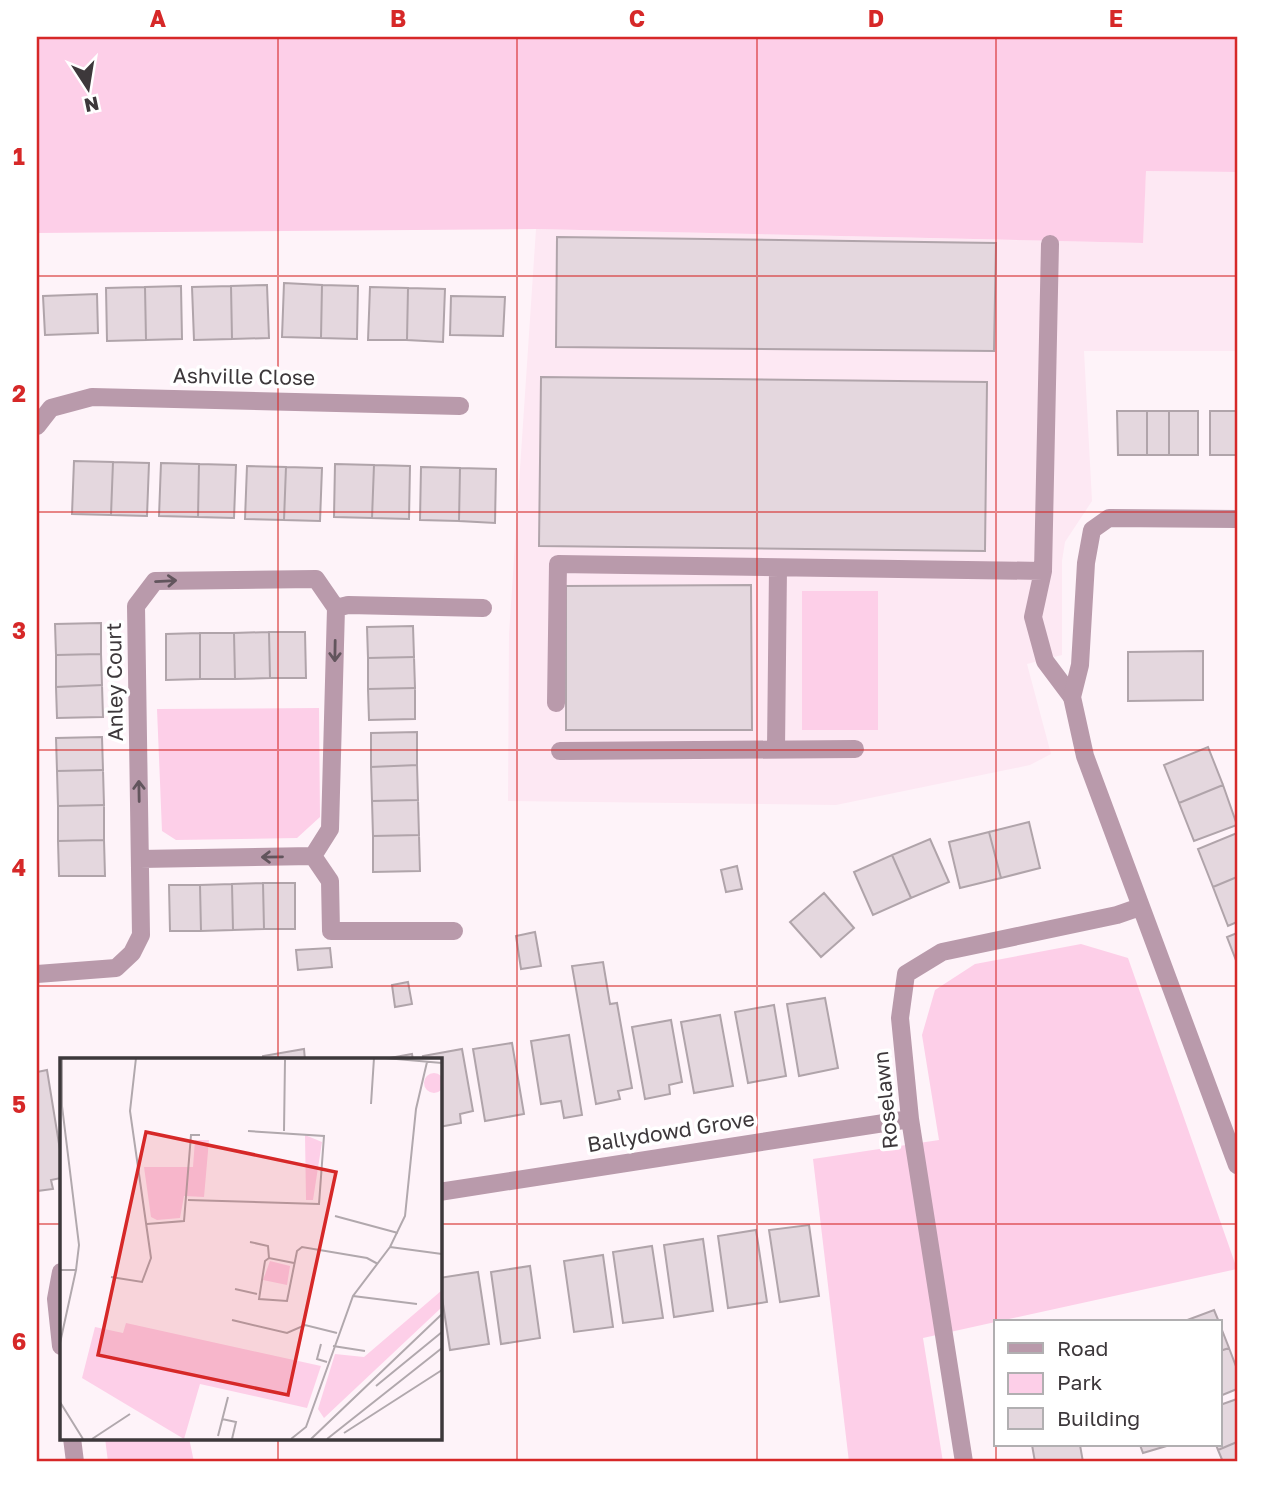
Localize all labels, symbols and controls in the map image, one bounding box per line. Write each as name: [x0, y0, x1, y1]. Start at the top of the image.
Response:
text: A: [150, 4, 167, 32]
text: B: [390, 4, 406, 32]
text: C: [629, 4, 645, 32]
text: D: [868, 4, 884, 32]
text: E: [1109, 4, 1123, 32]
north arrow: [52, 52, 122, 122]
text: N: [82, 92, 101, 118]
text: 1: [13, 142, 25, 170]
street label: Ashville Close: [173, 362, 315, 390]
text: 2: [12, 379, 26, 407]
one-way arrow: [154, 574, 177, 587]
text: 3: [12, 616, 26, 644]
street label: Anley Court: [100, 622, 128, 742]
one-way arrow: [328, 639, 341, 662]
one-way arrow: [132, 780, 146, 803]
one-way arrow: [260, 850, 283, 864]
text: 4: [12, 853, 26, 881]
street label: Roselawn: [867, 1050, 903, 1150]
inset map: [60, 1058, 441, 1440]
text: 5: [12, 1090, 26, 1118]
street label: Ballydowd Grove: [585, 1105, 756, 1157]
legend: [994, 1320, 1222, 1446]
text: 6: [12, 1327, 26, 1355]
text: Road: [1057, 1335, 1108, 1361]
text: Park: [1057, 1369, 1103, 1395]
text: Building: [1057, 1405, 1140, 1431]

